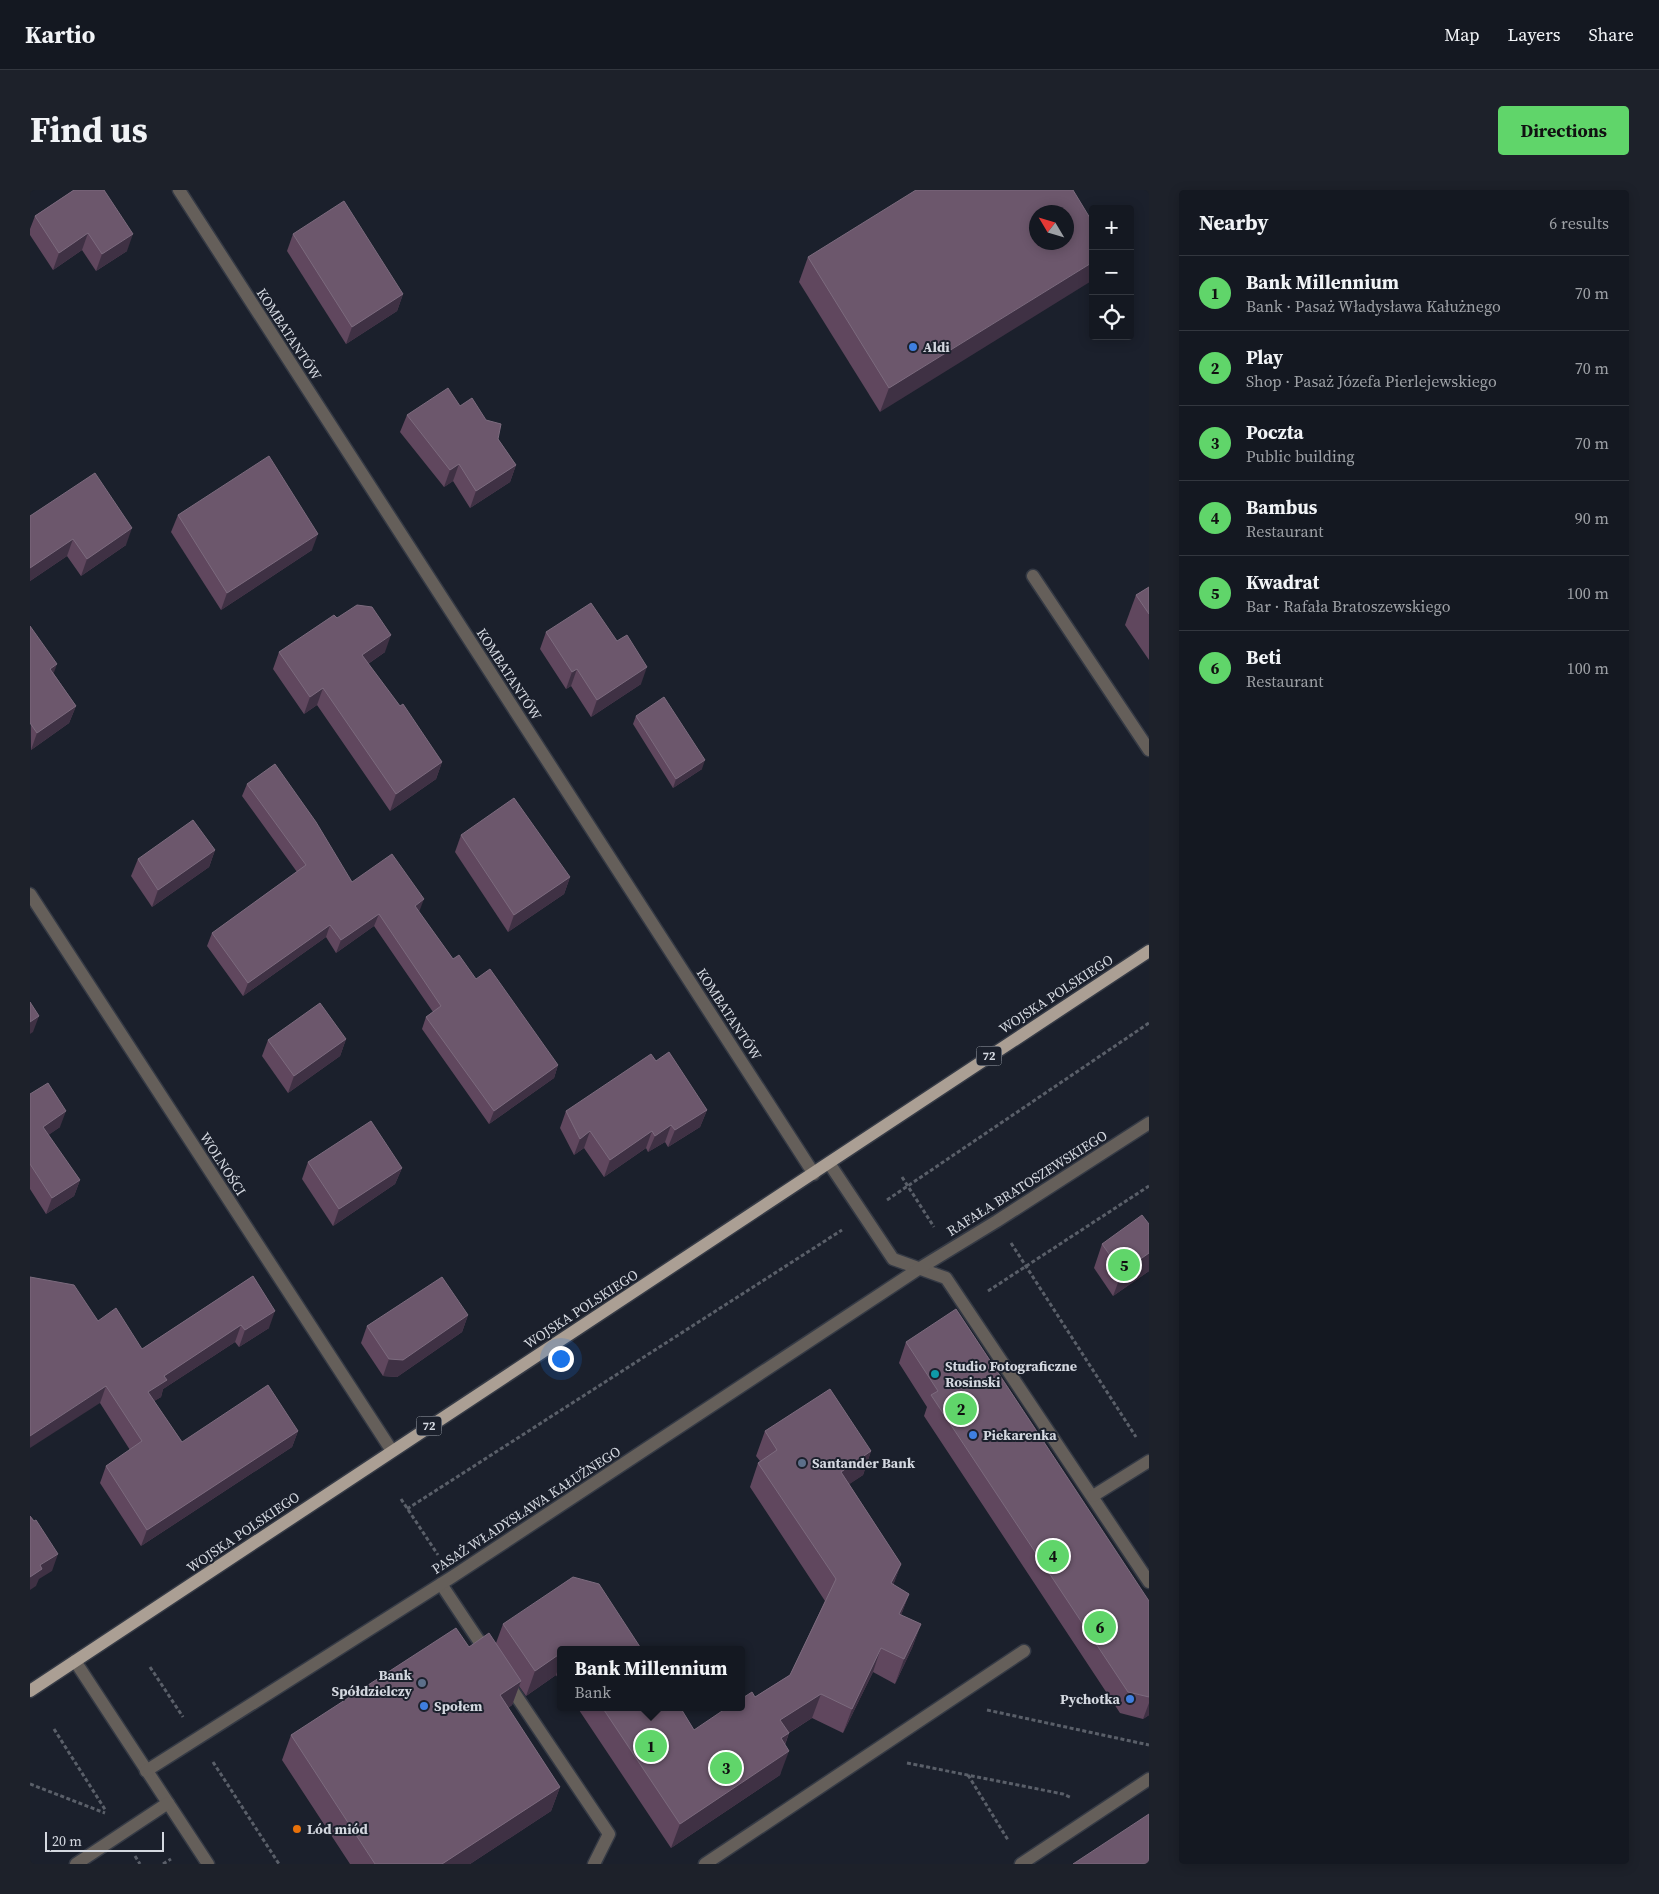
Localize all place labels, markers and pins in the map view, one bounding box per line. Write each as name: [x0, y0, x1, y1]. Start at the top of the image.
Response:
place label: Aldi: [923, 337, 950, 357]
marker: Aldi: [907, 341, 919, 353]
pin: 5: [1108, 1246, 1140, 1284]
place label: Studio Fotograficzne Rosinski: [945, 1356, 1077, 1392]
marker: Studio Fotograficzne Rosinski: [929, 1368, 941, 1380]
pin: 2: [945, 1390, 977, 1428]
place label: Piekarenka: [983, 1425, 1057, 1445]
marker: Piekarenka: [967, 1429, 979, 1441]
place label: Santander Bank: [812, 1453, 916, 1473]
marker: Santander Bank: [796, 1457, 808, 1469]
pin: 4: [1037, 1537, 1069, 1575]
pin: 6: [1084, 1608, 1116, 1646]
place label: Bank Spółdzielczy: [331, 1665, 413, 1701]
marker: Bank Spółdzielczy: [416, 1677, 428, 1689]
place label: Pychotka: [1060, 1689, 1121, 1709]
marker: Pychotka: [1124, 1693, 1136, 1705]
place label: Społem: [434, 1696, 483, 1716]
marker: Społem: [418, 1700, 430, 1712]
pin: 1: [635, 1727, 667, 1765]
pin: 3: [710, 1749, 742, 1787]
place label: Lód miód: [307, 1819, 369, 1839]
marker: Lód miód: [291, 1823, 303, 1835]

